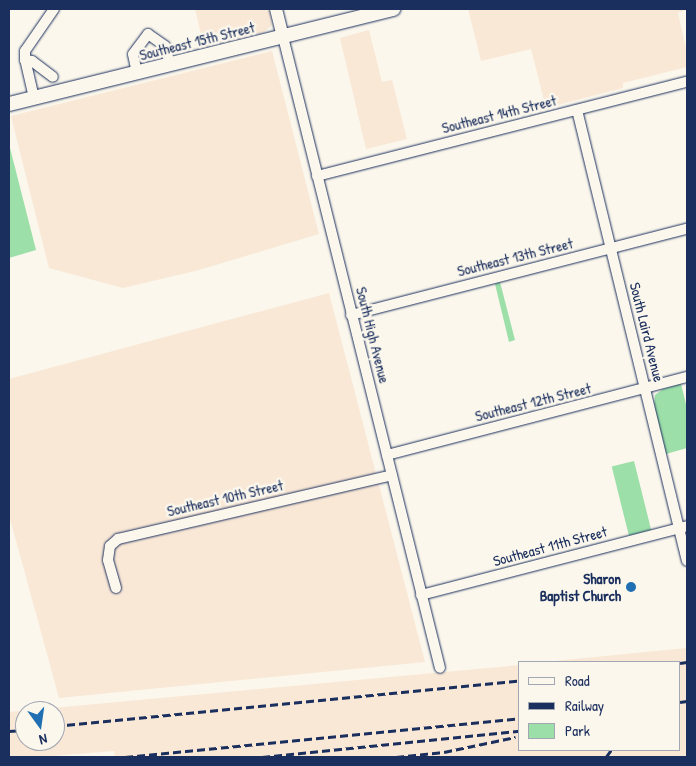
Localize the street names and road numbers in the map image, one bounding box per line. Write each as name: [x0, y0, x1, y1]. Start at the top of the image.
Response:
street label: Southeast 15th Street: [137, 18, 257, 64]
street label: Southeast 14th Street: [440, 91, 558, 137]
street label: Southeast 13th Street: [455, 234, 575, 280]
street label: South Laird Avenue: [626, 280, 668, 384]
street label: South High Avenue: [352, 285, 394, 385]
street label: Southeast 12th Street: [473, 379, 593, 425]
street label: Southeast 10th Street: [165, 476, 285, 520]
street label: Southeast 11th Street: [491, 522, 609, 570]

